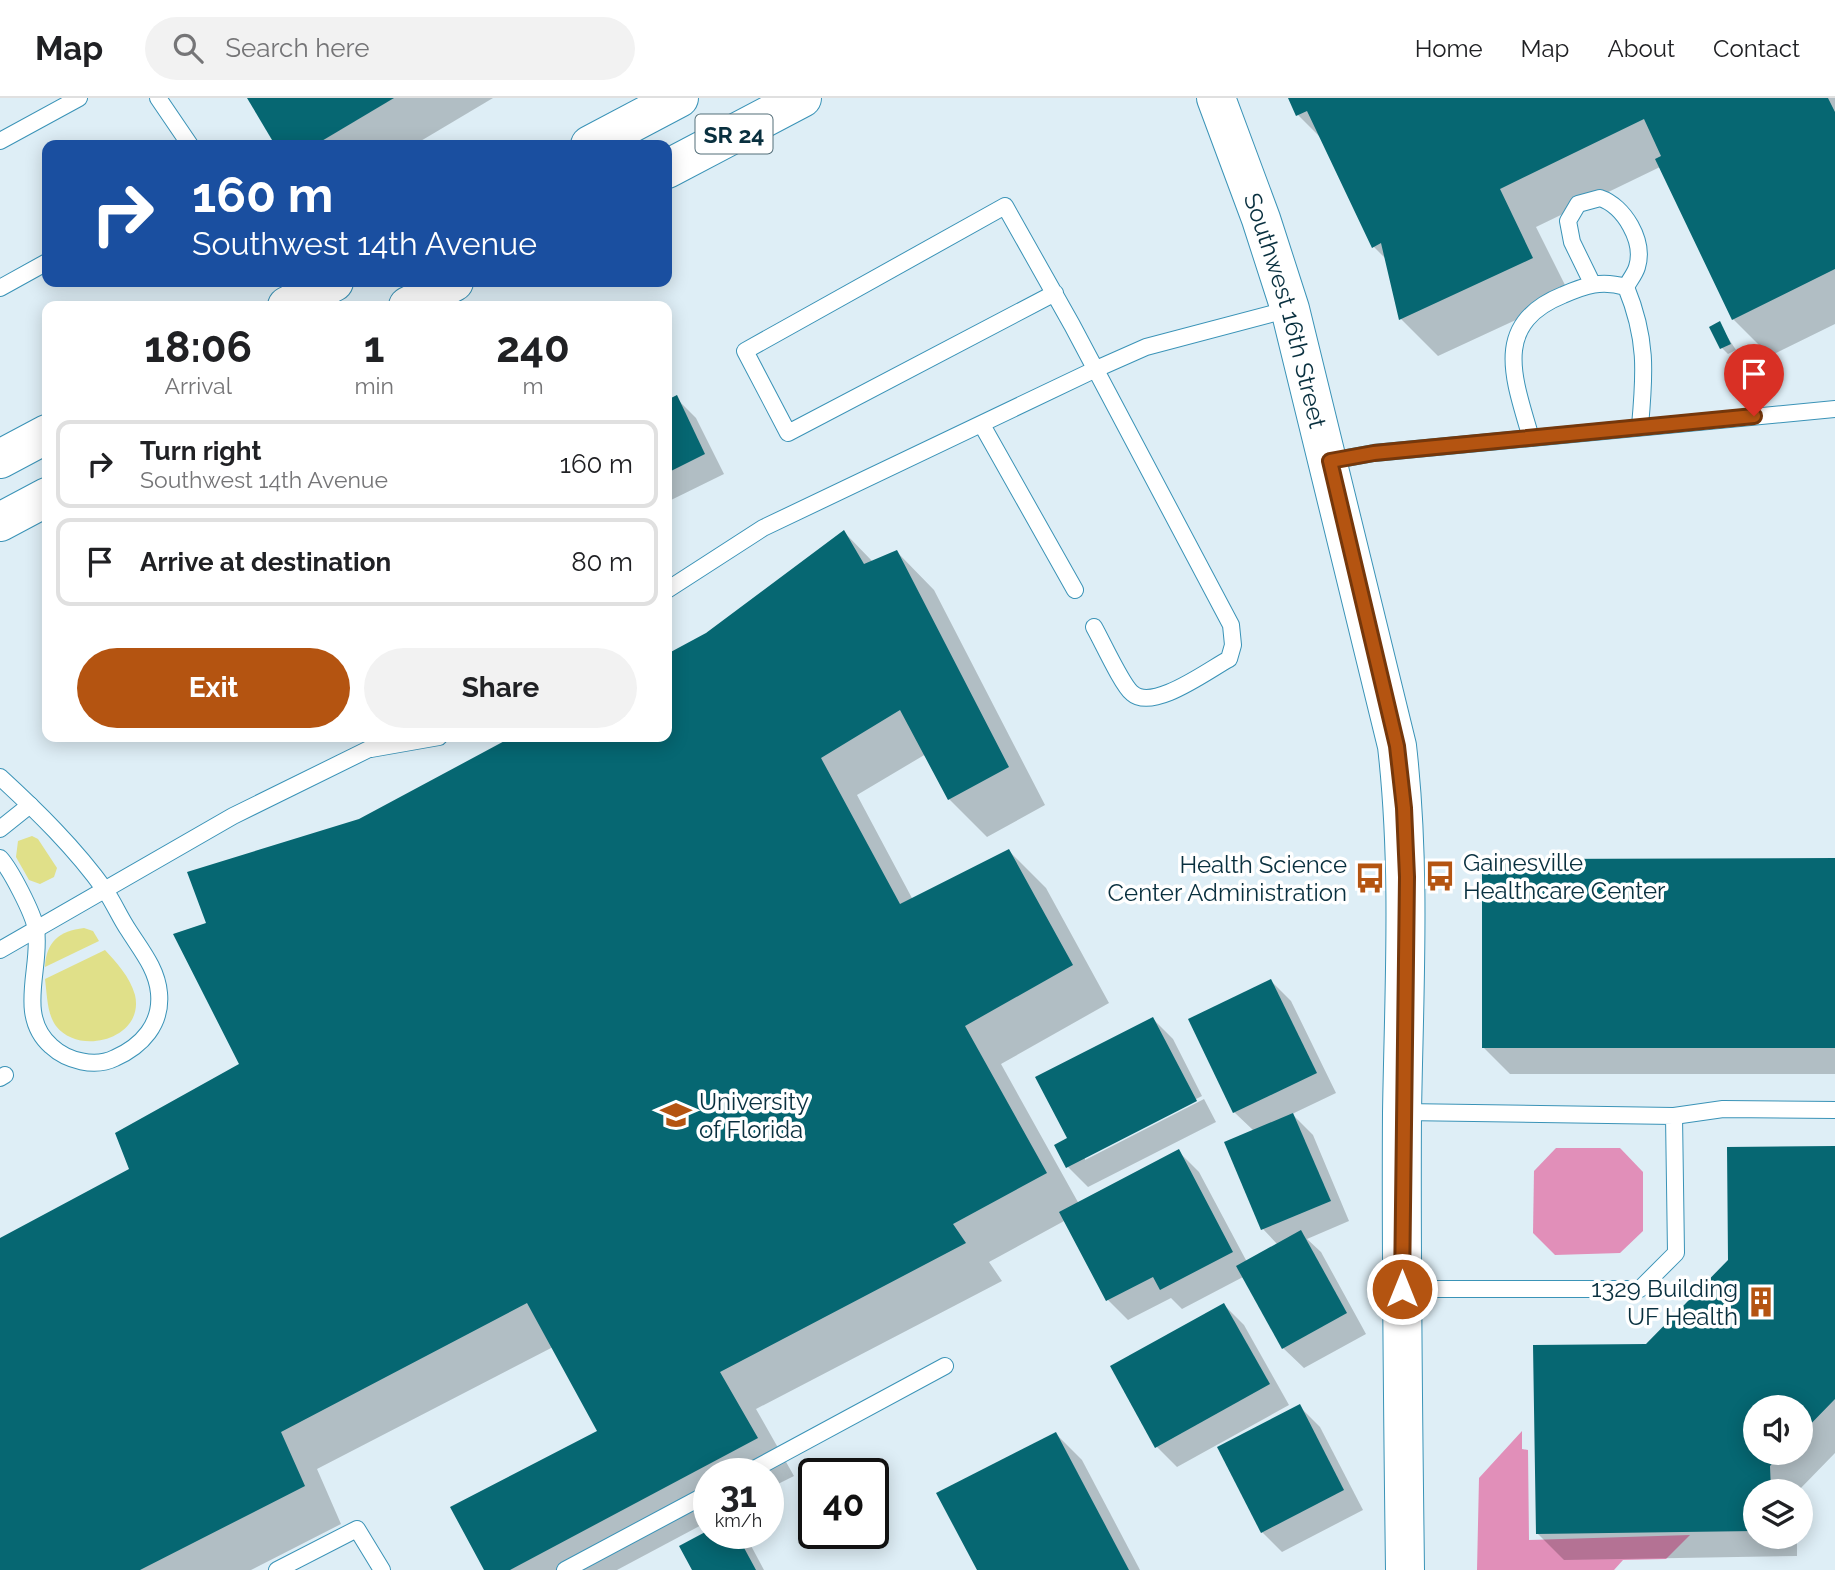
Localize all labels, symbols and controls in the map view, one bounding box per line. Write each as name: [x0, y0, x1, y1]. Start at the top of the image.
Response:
search box: [145, 17, 635, 80]
text: Map: [35, 29, 103, 68]
icon: search: [169, 29, 207, 67]
text: Search here: [225, 33, 370, 63]
text: Home: [1415, 34, 1483, 63]
text: Map: [1521, 34, 1569, 63]
text: About: [1607, 34, 1675, 63]
text: Contact: [1713, 34, 1800, 63]
road number: SR 24: [696, 115, 772, 154]
text: 160 m: [192, 166, 333, 223]
icon: right: [77, 168, 168, 259]
street label: Southwest 16th Street: [1238, 189, 1333, 431]
text: Southwest 14th Avenue: [192, 225, 537, 262]
text: 18:06: [144, 323, 252, 372]
text: 1: [364, 323, 385, 372]
text: 240: [496, 323, 570, 372]
pin: [1724, 344, 1784, 416]
icon: arrive: [1735, 355, 1773, 393]
text: Arrival: [164, 372, 232, 399]
text: min: [354, 372, 394, 399]
text: m: [522, 372, 544, 399]
text: Turn right: [140, 436, 261, 466]
icon: right: [81, 445, 119, 483]
text: 160 m: [560, 449, 633, 479]
text: Southwest 14th Avenue: [140, 466, 388, 493]
icon: arrive: [81, 543, 119, 581]
text: Arrive at destination: [140, 547, 391, 577]
text: 80 m: [571, 547, 633, 577]
button: Exit: [77, 648, 350, 728]
button: Share: [364, 648, 637, 728]
place label: Gainesville Healthcare Center: [1463, 848, 1666, 905]
place label: Health Science Center Administration: [1108, 850, 1347, 907]
bus stop icon: Gainesville Healthcare Center: [1423, 859, 1457, 893]
bus stop icon: Health Science Center Administration: [1353, 861, 1387, 895]
place label: University of Florida: [699, 1087, 809, 1144]
school or university icon: University of Florida: [659, 1098, 693, 1132]
position arrow: [1365, 1252, 1439, 1326]
place label: 1329 Building UF Health: [1591, 1274, 1738, 1331]
building icon: 1329 Building UF Health: [1744, 1285, 1778, 1319]
map controls: [1743, 1395, 1813, 1549]
button: sound: [1743, 1395, 1813, 1465]
speed limit sign: 40: [798, 1458, 889, 1549]
text: 31: [720, 1474, 757, 1515]
button: layers: [1743, 1479, 1813, 1549]
text: km/h: [715, 1510, 762, 1531]

